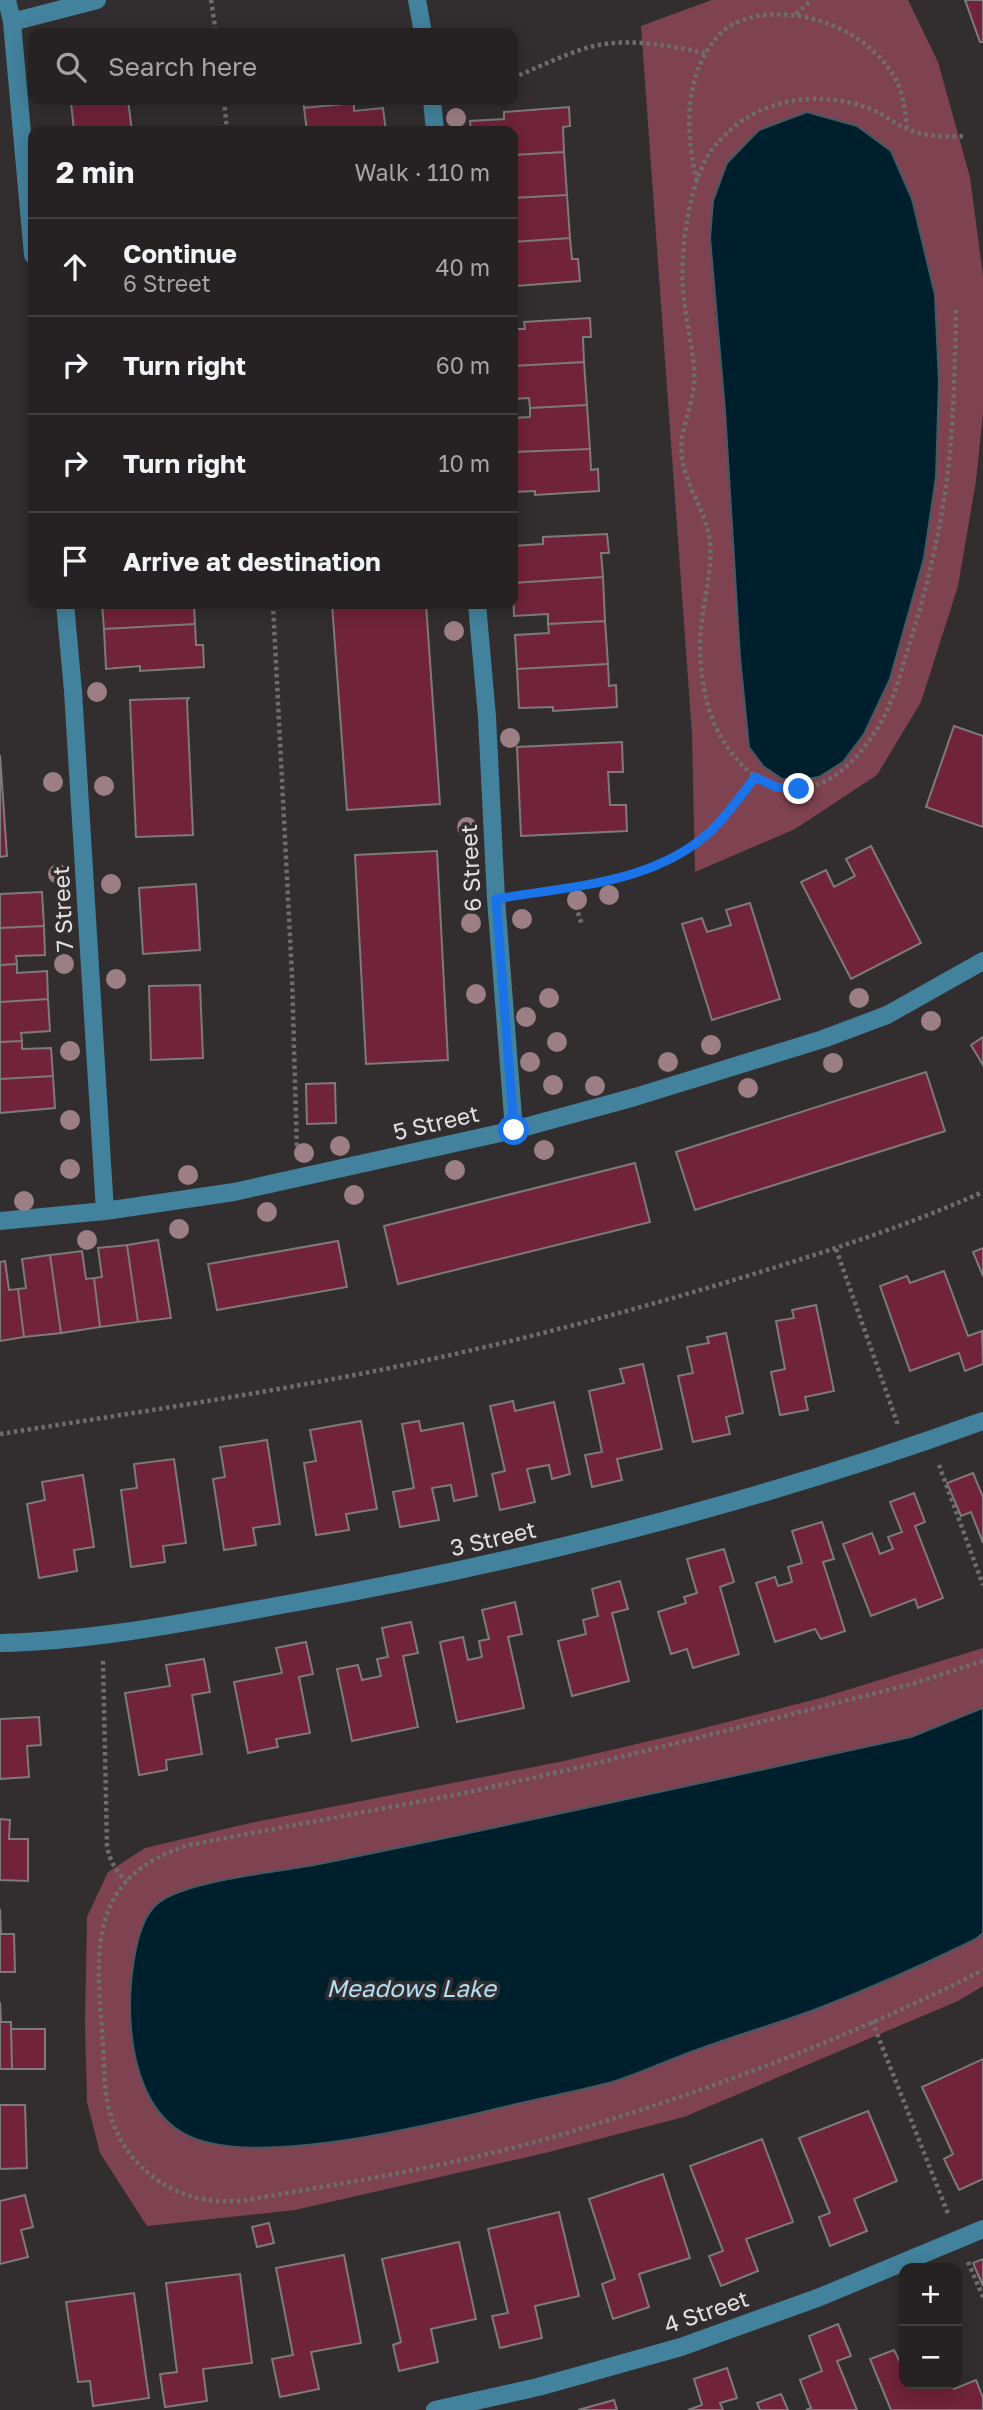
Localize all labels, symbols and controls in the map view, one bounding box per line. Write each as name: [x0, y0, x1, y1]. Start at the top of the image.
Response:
search box: [28, 28, 518, 105]
icon: search: [52, 48, 90, 86]
text: Search here: [108, 51, 257, 82]
text: 2 min: [56, 154, 134, 190]
text: Walk · 110 m: [354, 158, 490, 186]
text: Continue: [123, 238, 237, 269]
icon: ahead: [56, 248, 94, 286]
text: 40 m: [436, 253, 490, 281]
text: 6 Street: [123, 269, 211, 297]
icon: right: [56, 346, 94, 384]
text: Turn right: [123, 350, 246, 381]
text: 60 m: [436, 351, 490, 379]
icon: right: [56, 444, 94, 482]
text: Turn right: [123, 448, 246, 479]
text: 10 m: [438, 449, 490, 477]
icon: arrive: [56, 542, 94, 580]
text: Arrive at destination: [123, 546, 381, 577]
route end: [783, 773, 814, 804]
street label: 6 Street: [454, 823, 486, 913]
street label: 7 Street: [46, 865, 78, 953]
street label: 5 Street: [390, 1099, 482, 1145]
route start: [498, 1114, 529, 1145]
street label: 3 Street: [447, 1515, 539, 1561]
water label: Meadows Lake: [326, 1973, 498, 2002]
map controls: [899, 2263, 962, 2389]
button: +: [899, 2263, 962, 2326]
street label: 4 Street: [660, 2283, 752, 2339]
button: −: [899, 2326, 962, 2389]

